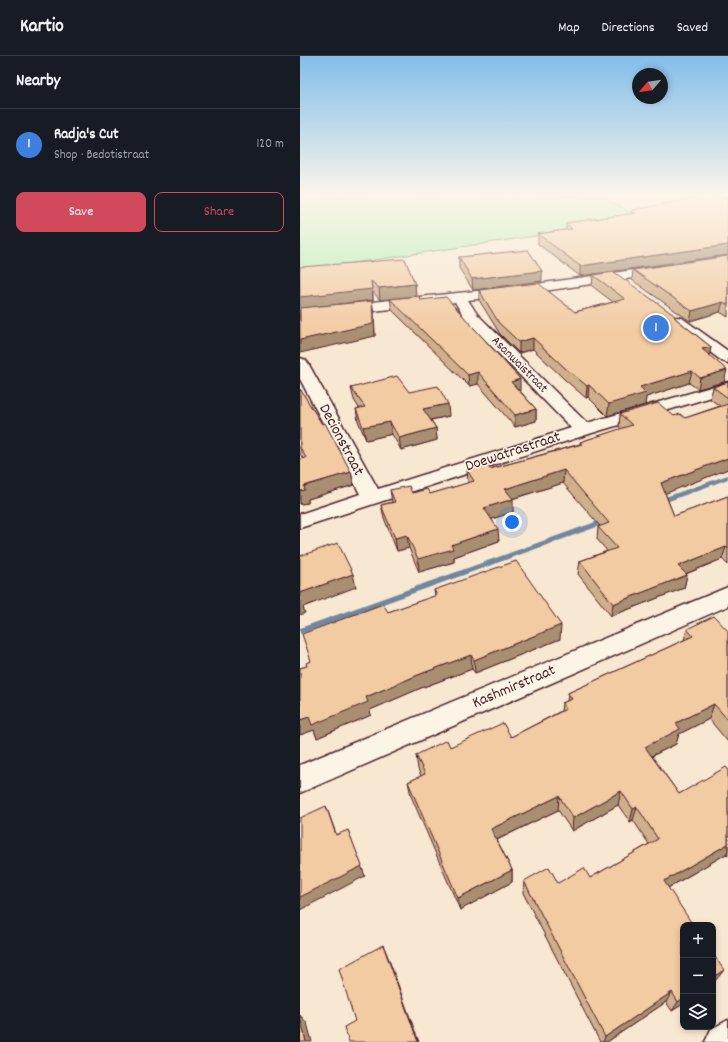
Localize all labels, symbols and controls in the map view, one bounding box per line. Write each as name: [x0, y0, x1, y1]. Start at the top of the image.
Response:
text: Kartio: [20, 14, 64, 41]
text: Map: [558, 18, 580, 38]
text: Directions: [602, 18, 655, 38]
text: Saved: [677, 18, 708, 38]
north arrow: [632, 68, 668, 104]
text: Nearby: [16, 70, 60, 94]
text: Radja's Cut: [54, 124, 118, 146]
text: 1: [28, 135, 30, 154]
text: 120 m: [256, 135, 284, 154]
text: Shop · Bedotistraat: [54, 146, 149, 165]
button: Save: [16, 192, 146, 232]
button: Share: [154, 192, 284, 232]
pin: 1: [643, 313, 669, 343]
street label: Asanwaistraat: [486, 332, 552, 398]
street label: Decionstraat: [312, 400, 370, 480]
street label: Doewatrastraat: [462, 426, 564, 478]
your location: [502, 512, 522, 532]
street label: Kashmirstraat: [469, 659, 559, 715]
map controls: [680, 922, 716, 1030]
button: +: [680, 922, 716, 958]
button: −: [680, 958, 716, 994]
button: layers: [680, 994, 716, 1030]

